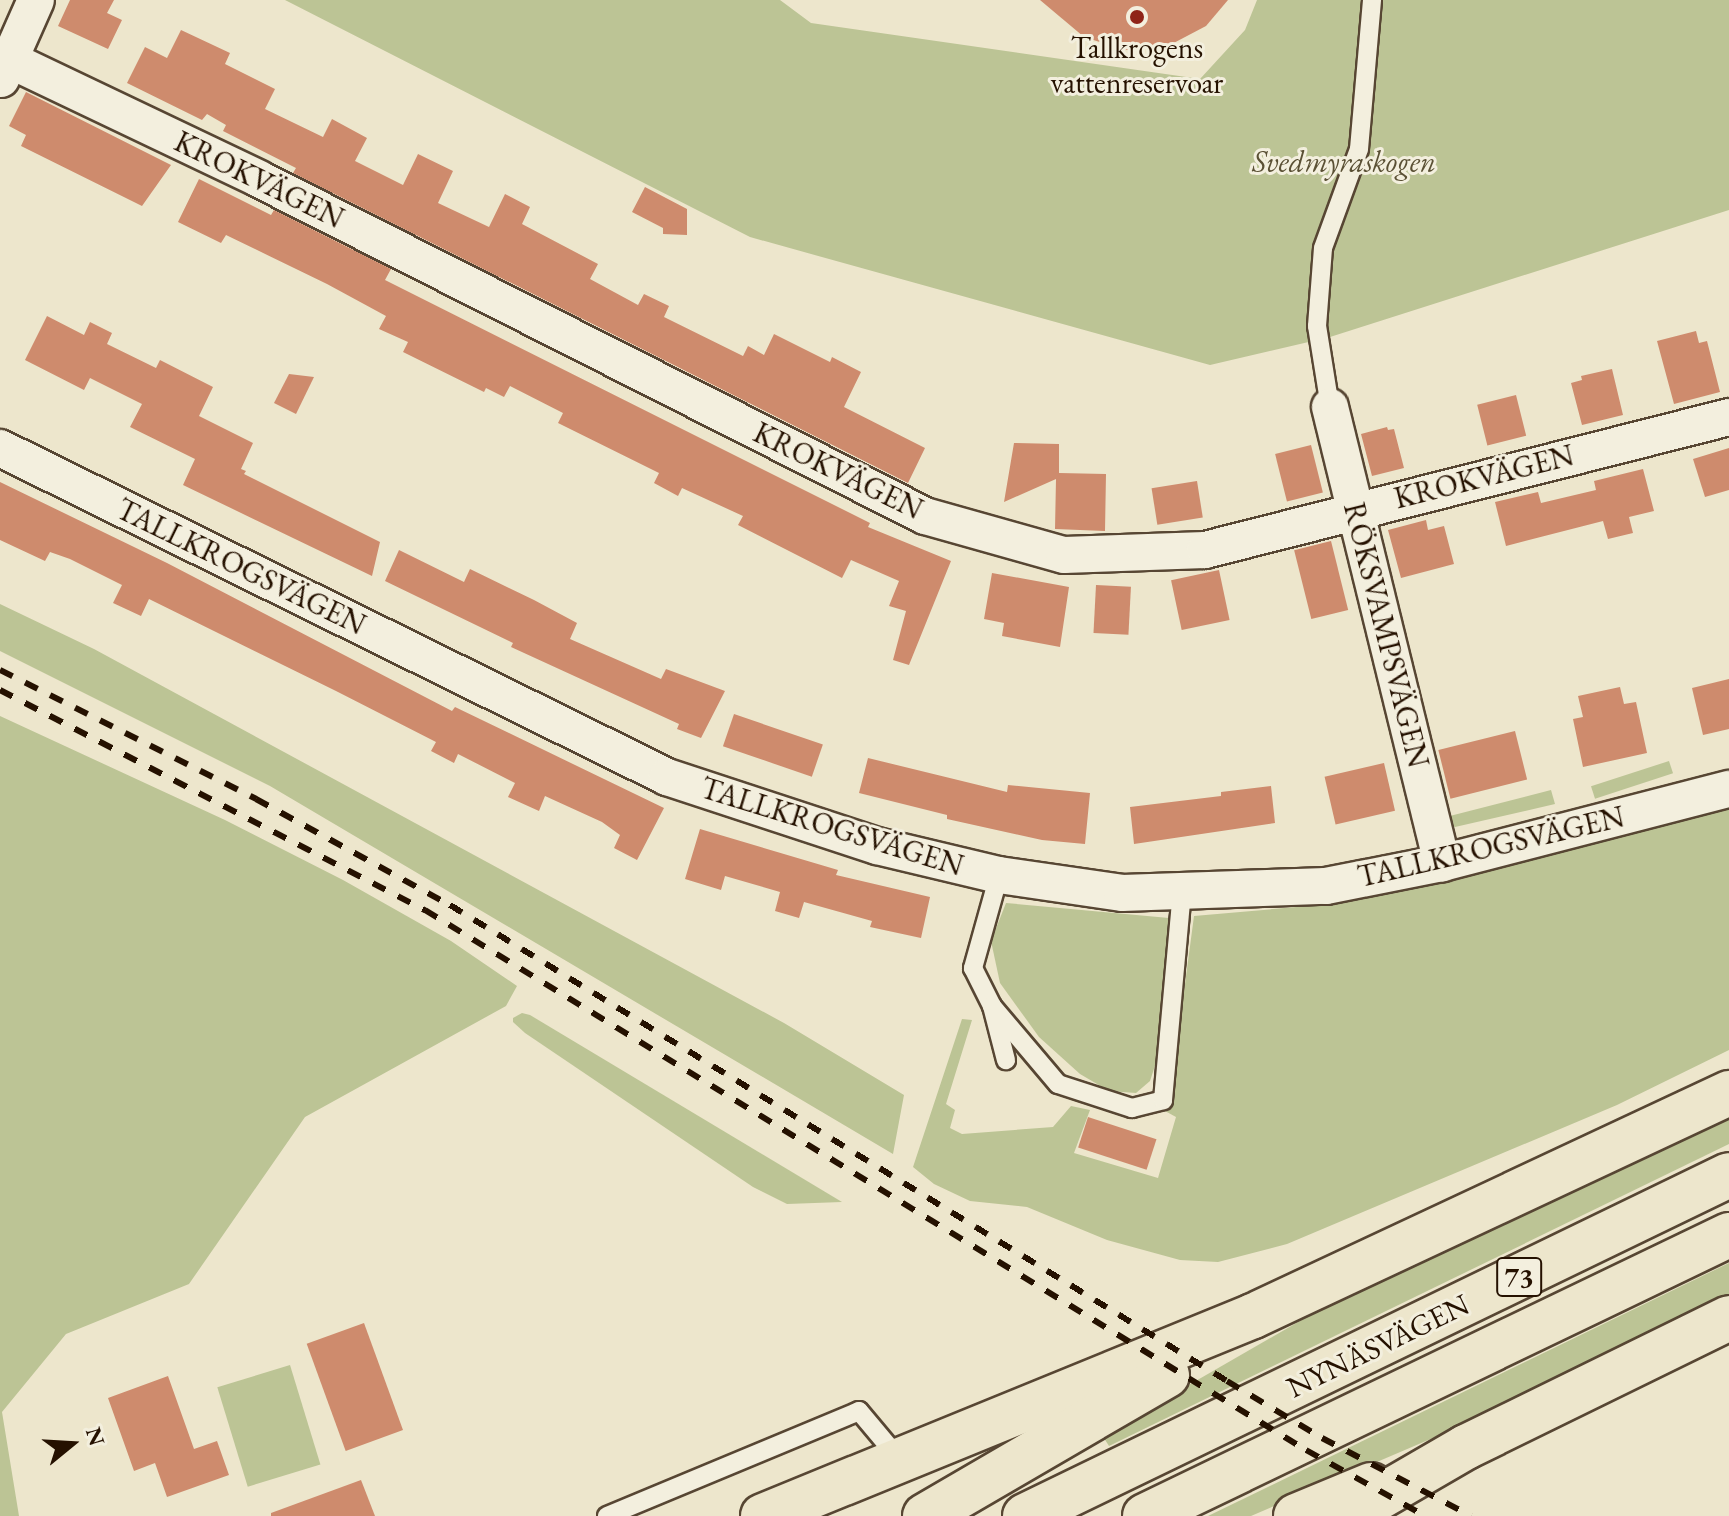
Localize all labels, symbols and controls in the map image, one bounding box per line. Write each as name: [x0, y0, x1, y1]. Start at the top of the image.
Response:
marker: Tallkrogens vattenreservoar: [1128, 8, 1146, 26]
place label: Tallkrogens vattenreservoar: [1051, 30, 1223, 100]
street label: KROKVÄGEN: [169, 124, 349, 236]
park label: Svedmyraskogen: [1252, 144, 1436, 180]
street label: KROKVÄGEN: [748, 415, 928, 527]
street label: KROKVÄGEN: [1390, 437, 1578, 517]
street label: TALLKROGSVÄGEN: [111, 491, 371, 643]
street label: RÖKSVAMPSVÄGEN: [1336, 499, 1436, 771]
street label: TALLKROGSVÄGEN: [696, 770, 968, 884]
street label: TALLKROGSVÄGEN: [1354, 799, 1628, 895]
road number: 73: [1495, 1253, 1543, 1301]
street label: NYNÄSVÄGEN: [1281, 1286, 1475, 1406]
north arrow: [32, 1404, 112, 1484]
text: N: [79, 1423, 112, 1449]

